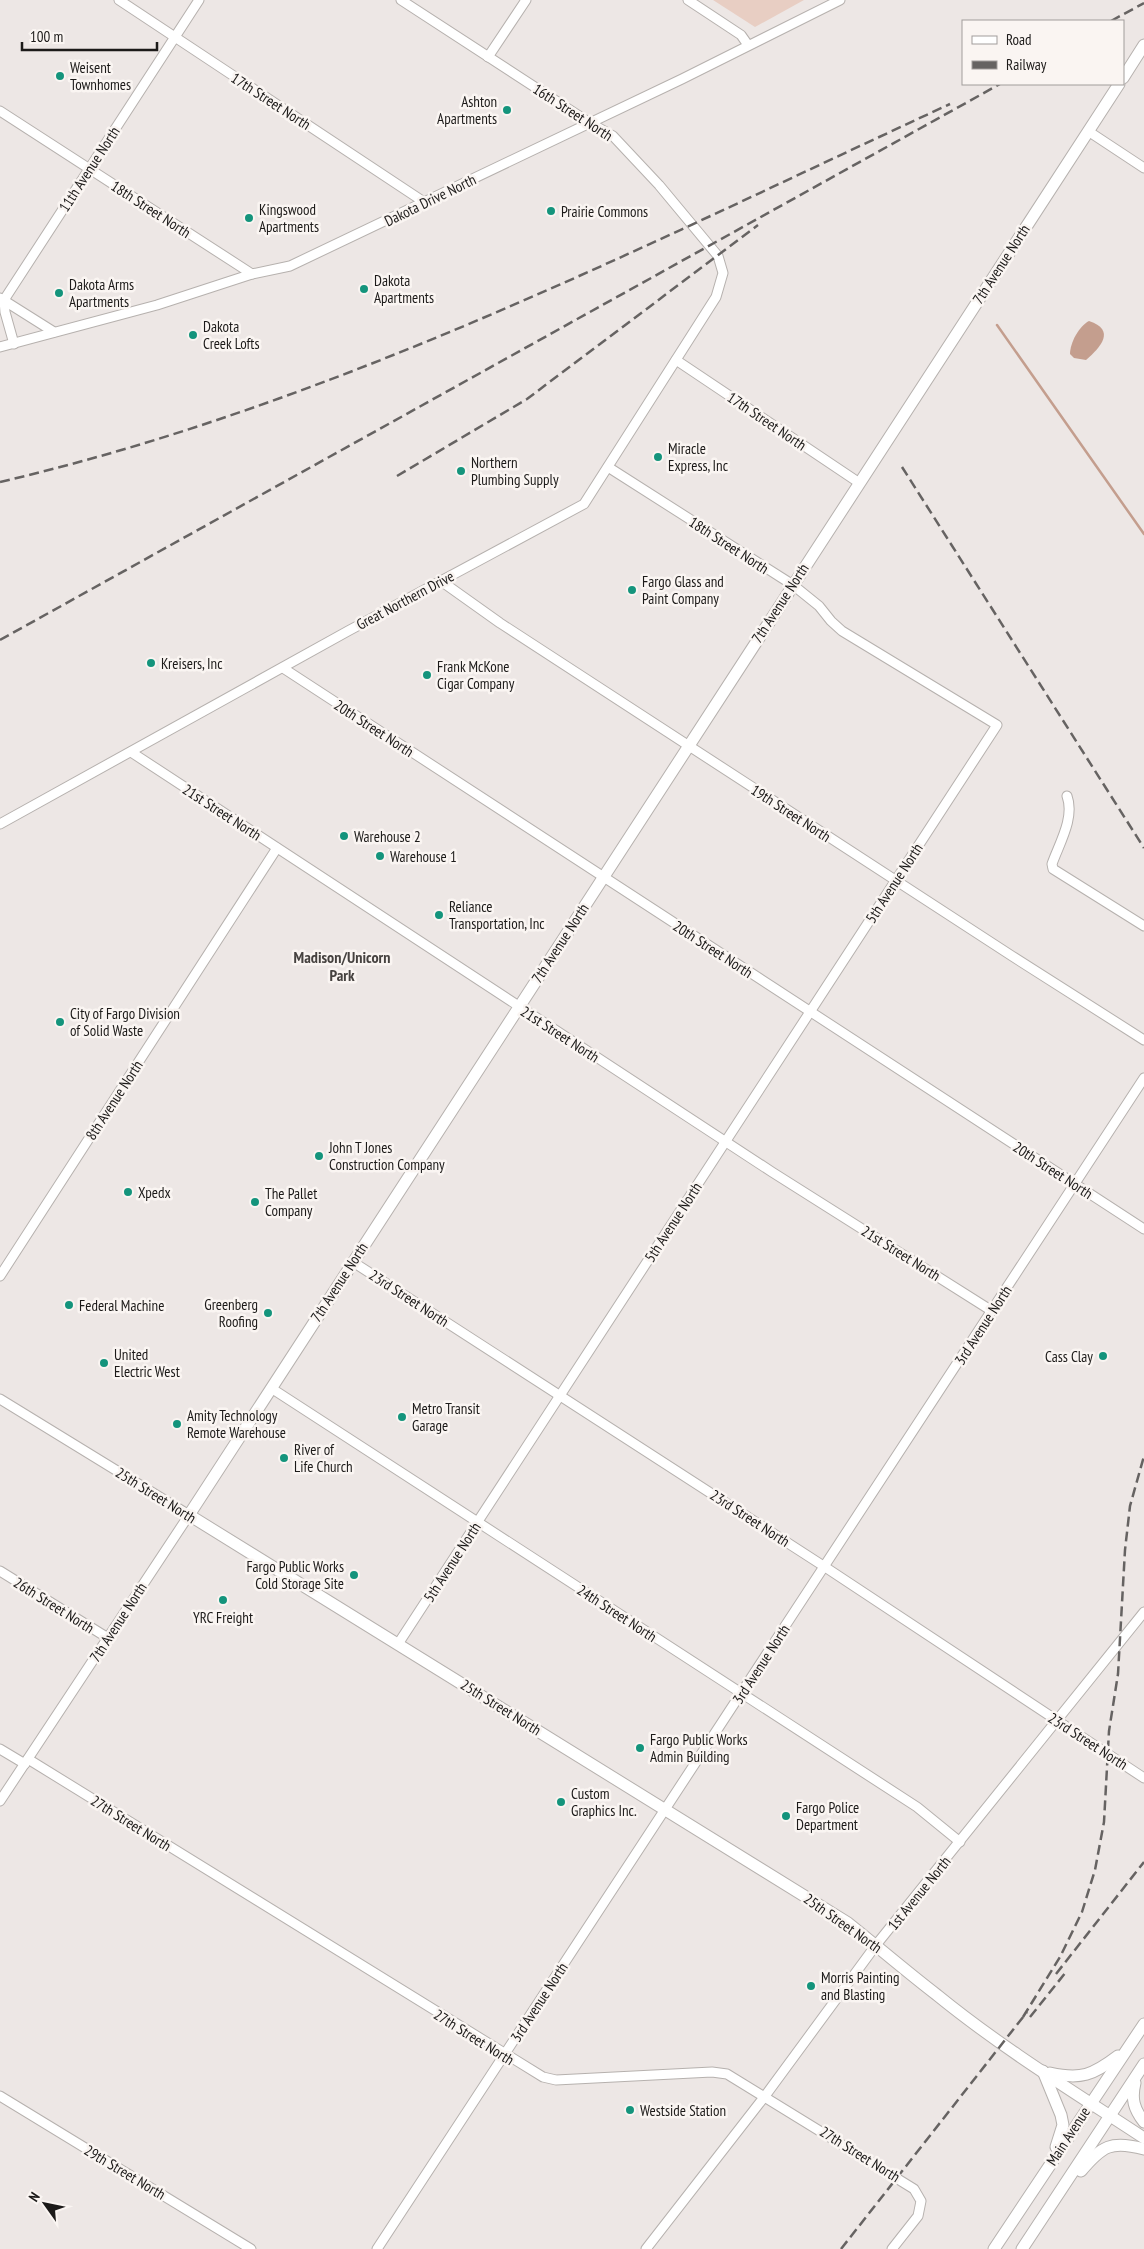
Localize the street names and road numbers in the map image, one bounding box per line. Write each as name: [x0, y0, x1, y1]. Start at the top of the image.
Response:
street label: 17th Street North: [228, 68, 314, 134]
street label: 16th Street North: [530, 79, 616, 145]
street label: 11th Avenue North: [54, 123, 124, 215]
street label: Dakota Drive North: [381, 170, 479, 230]
street label: 18th Street North: [108, 176, 194, 242]
street label: 7th Avenue North: [968, 221, 1034, 307]
street label: 17th Street North: [724, 388, 810, 454]
street label: 18th Street North: [686, 512, 772, 578]
street label: 7th Avenue North: [747, 560, 813, 646]
street label: Great Northern Drive: [353, 566, 457, 634]
street label: 20th Street North: [331, 695, 417, 761]
street label: 21st Street North: [179, 780, 265, 844]
street label: 19th Street North: [748, 780, 834, 846]
street label: 5th Avenue North: [861, 840, 927, 926]
street label: 7th Avenue North: [527, 900, 593, 986]
street label: 20th Street North: [670, 916, 756, 982]
street label: 21st Street North: [517, 1002, 603, 1066]
street label: 8th Avenue North: [81, 1057, 147, 1143]
street label: 20th Street North: [1010, 1137, 1096, 1203]
street label: 5th Avenue North: [640, 1179, 706, 1265]
street label: 21st Street North: [858, 1221, 944, 1285]
street label: 7th Avenue North: [306, 1239, 372, 1325]
street label: 23rd Street North: [366, 1265, 452, 1331]
street label: 3rd Avenue North: [950, 1282, 1016, 1368]
street label: 25th Street North: [112, 1463, 200, 1527]
street label: 23rd Street North: [707, 1485, 793, 1551]
street label: 5th Avenue North: [419, 1519, 485, 1605]
street label: 26th Street North: [10, 1573, 98, 1637]
street label: 7th Avenue North: [85, 1579, 151, 1665]
street label: 24th Street North: [574, 1580, 660, 1646]
street label: 3rd Avenue North: [728, 1621, 794, 1707]
street label: 25th Street North: [457, 1675, 545, 1739]
street label: 23rd Street North: [1045, 1708, 1131, 1774]
street label: 27th Street North: [87, 1791, 175, 1855]
street label: 1st Avenue North: [883, 1852, 955, 1934]
street label: 25th Street North: [800, 1889, 886, 1957]
street label: 3rd Avenue North: [506, 1959, 572, 2045]
street label: 27th Street North: [430, 2005, 518, 2069]
street label: Main Avenue: [1042, 2103, 1094, 2169]
street label: 27th Street North: [816, 2122, 904, 2186]
street label: 29th Street North: [81, 2140, 169, 2204]

